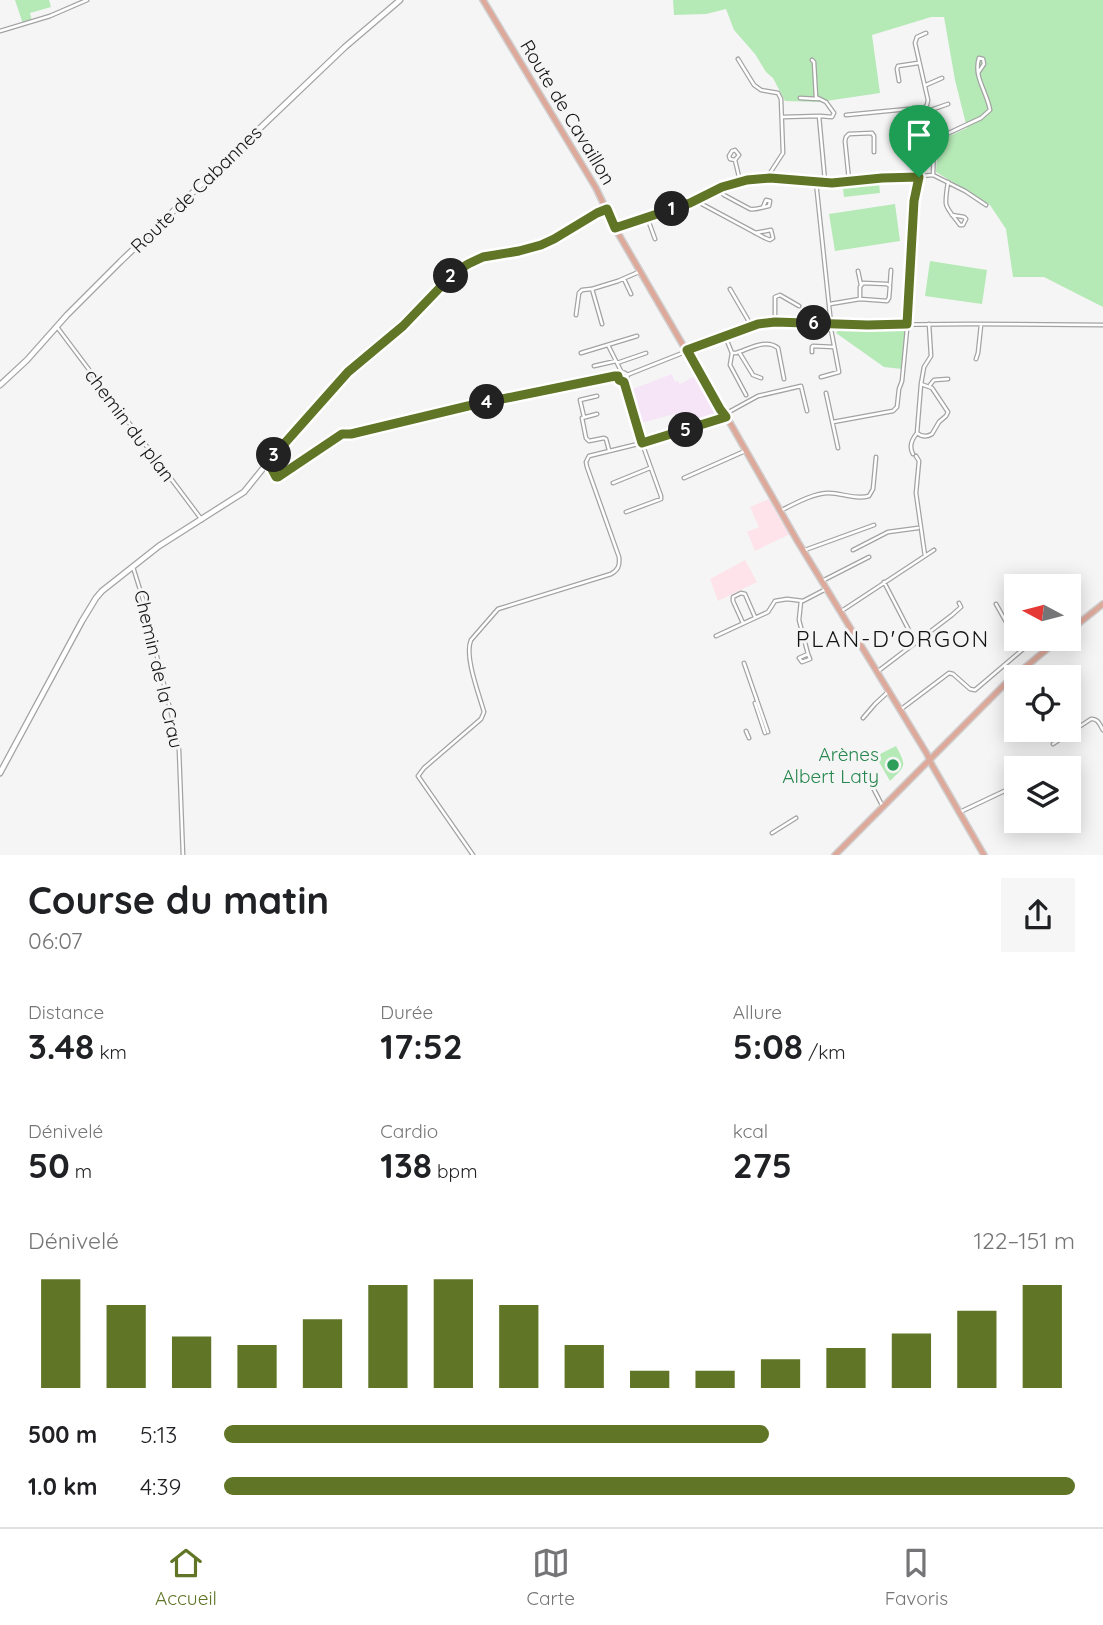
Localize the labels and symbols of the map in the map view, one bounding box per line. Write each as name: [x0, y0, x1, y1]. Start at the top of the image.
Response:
street label: Route de Cavaillon: [515, 35, 621, 189]
pin: [889, 105, 949, 177]
street label: Route de Cabannes: [125, 120, 267, 258]
pin: 1: [654, 192, 690, 227]
pin: 2: [434, 258, 468, 294]
pin: 6: [796, 306, 832, 340]
street label: chemin du plan: [80, 364, 180, 486]
pin: 4: [470, 384, 504, 420]
pin: 5: [668, 412, 704, 448]
pin: 3: [256, 438, 292, 472]
north arrow: [1004, 574, 1082, 651]
street label: Chemin de la Crau: [129, 588, 189, 750]
district label: PLAN-D'ORGON: [796, 624, 990, 653]
place label: Arènes Albert Laty: [782, 742, 879, 788]
marker: Arènes Albert Laty: [885, 757, 901, 773]

